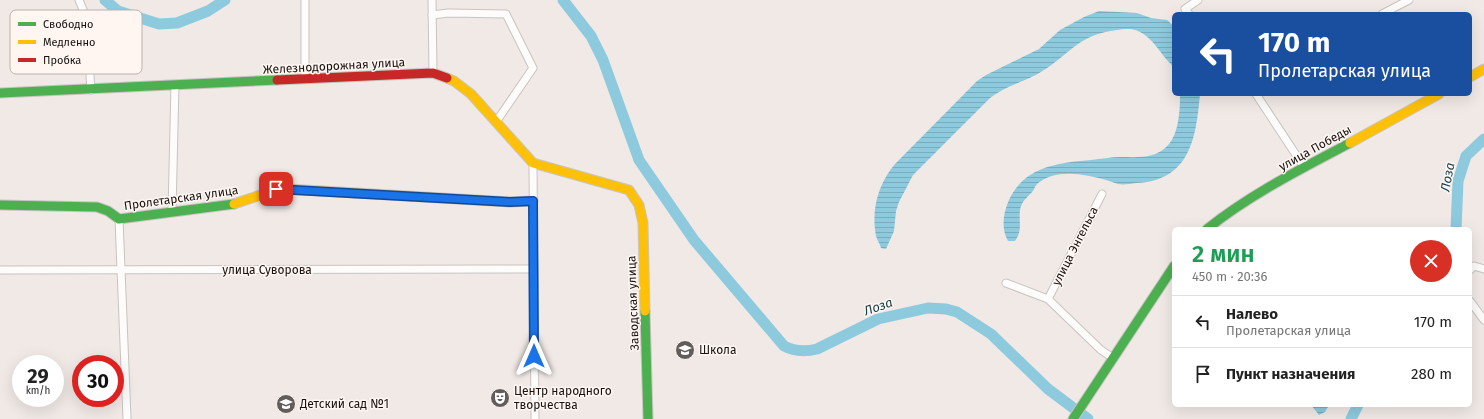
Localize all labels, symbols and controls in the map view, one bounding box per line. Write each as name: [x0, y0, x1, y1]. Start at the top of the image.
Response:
legend: [10, 10, 142, 74]
text: Свободно: [43, 18, 93, 31]
text: 170 m: [1258, 26, 1330, 59]
icon: left: [1192, 28, 1244, 80]
text: Медленно: [43, 36, 95, 49]
text: Пробка: [43, 54, 81, 67]
street label: Железнодорожная улица: [262, 55, 406, 77]
text: Пролетарская улица: [1258, 60, 1431, 82]
street label: улица Победы: [1276, 122, 1354, 174]
water label: Лоза: [1437, 161, 1457, 194]
pin: [259, 172, 293, 206]
icon: arrive: [265, 178, 287, 200]
street label: Пролетарская улица: [123, 183, 239, 213]
street label: улица Энгельса: [1049, 204, 1101, 288]
text: 2 мин: [1192, 240, 1255, 268]
button: close: [1410, 240, 1452, 282]
street label: Заводская улица: [624, 255, 642, 351]
street label: улица Суворова: [222, 263, 312, 277]
text: 450 m · 20:36: [1192, 269, 1268, 284]
water label: Лоза: [861, 295, 894, 319]
text: Налево: [1226, 305, 1278, 323]
icon: left: [1192, 311, 1214, 333]
text: 170 m: [1414, 313, 1452, 331]
text: Пролетарская улица: [1226, 323, 1351, 338]
position arrow: [513, 335, 555, 377]
school or university icon: Школа: [674, 339, 696, 361]
place label: Школа: [699, 343, 737, 357]
speed limit sign: 30: [72, 355, 124, 407]
icon: arrive: [1192, 363, 1214, 385]
text: 29: [27, 364, 49, 388]
text: Пункт назначения: [1226, 365, 1355, 383]
text: 280 m: [1411, 365, 1452, 383]
place label: Центр народного творчества: [514, 384, 612, 412]
text: km/h: [26, 385, 50, 397]
theatre icon: Центр народного творчества: [489, 387, 511, 409]
school or university icon: Детский сад №1: [275, 393, 297, 415]
place label: Детский сад №1: [299, 397, 389, 411]

